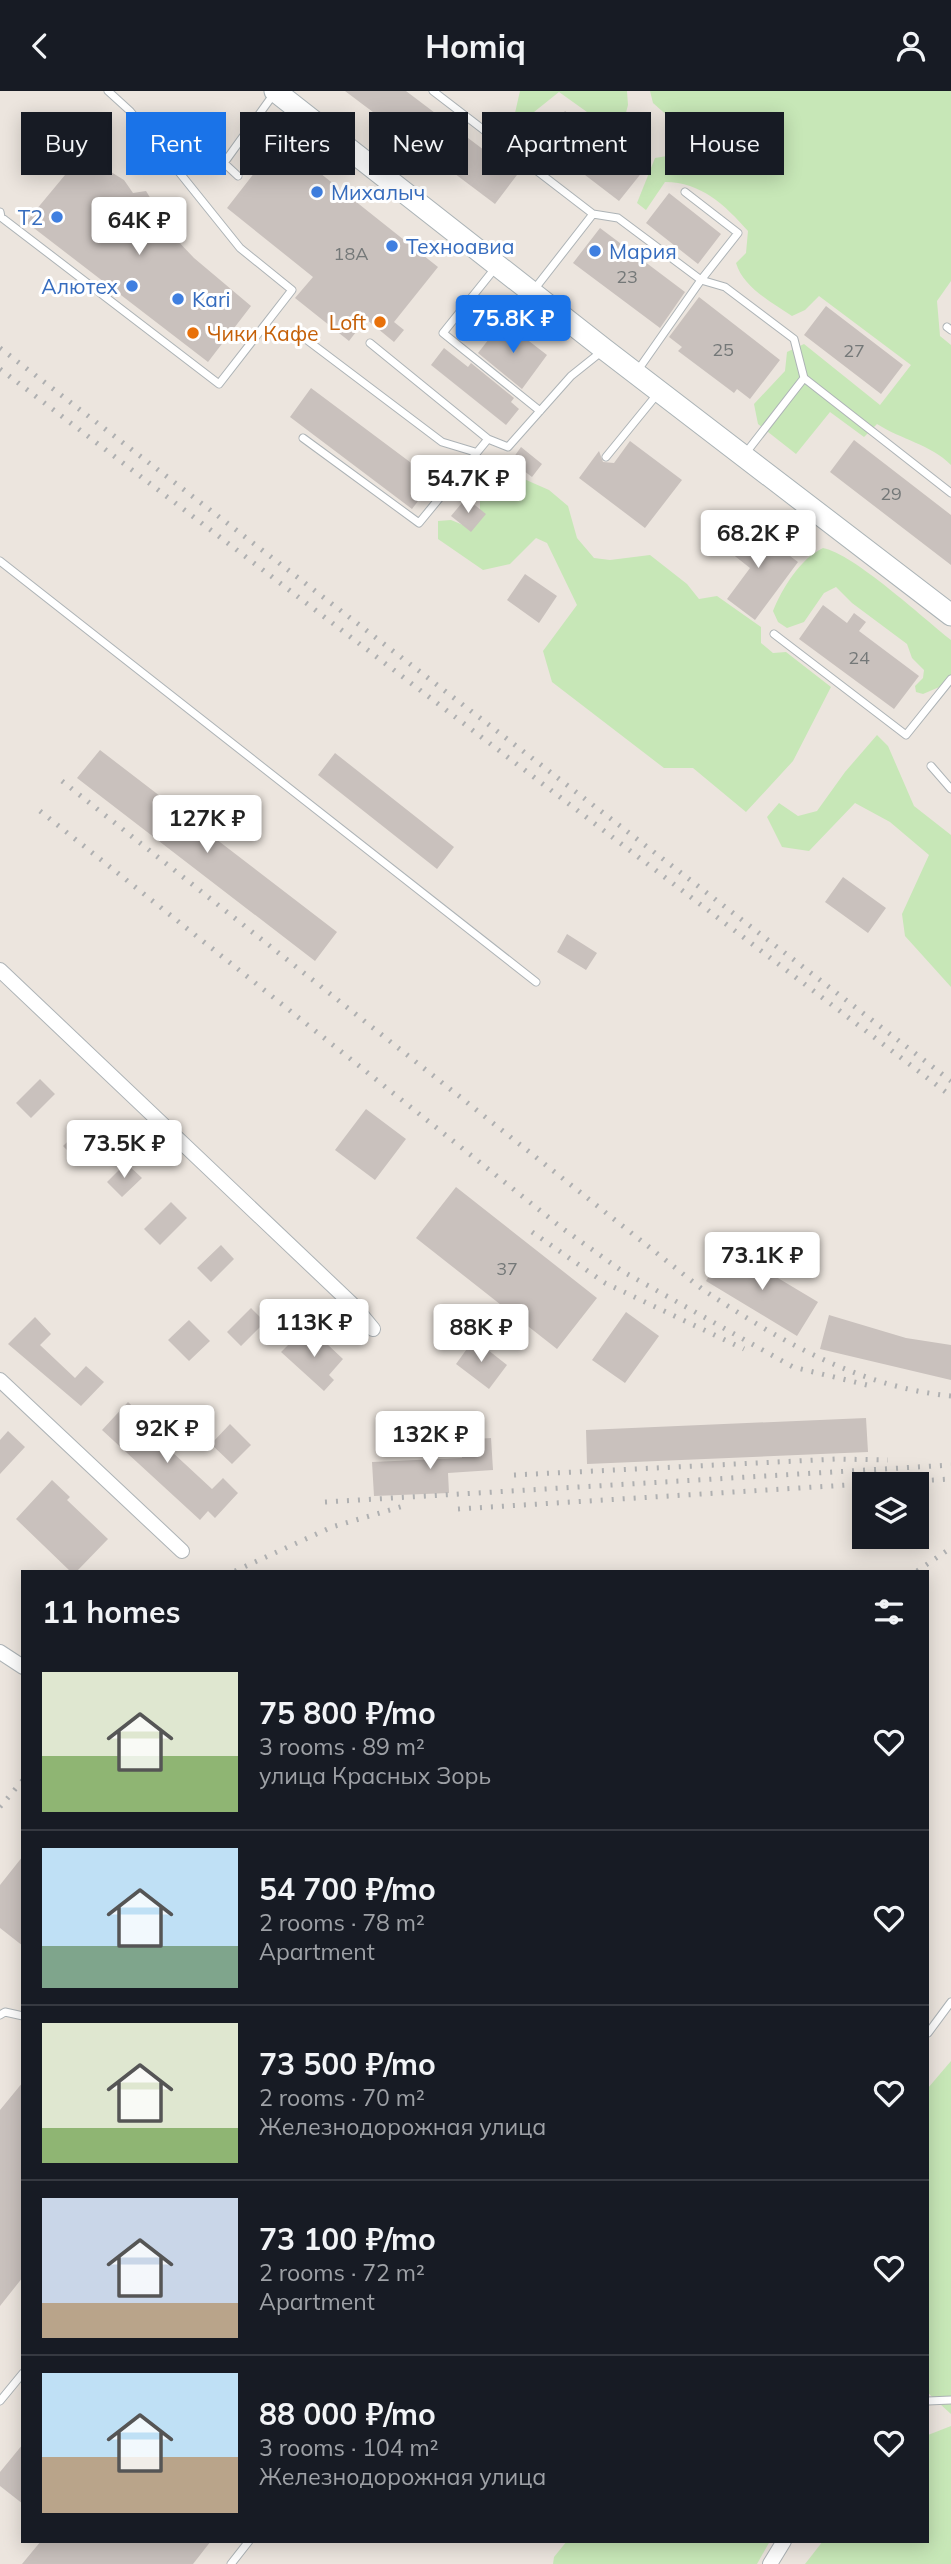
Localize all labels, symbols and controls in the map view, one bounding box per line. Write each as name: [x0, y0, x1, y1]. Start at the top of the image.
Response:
text: Homiq: [425, 26, 526, 66]
icon: back: [21, 27, 59, 65]
icon: person: [892, 27, 930, 65]
chip: Buy: [21, 112, 112, 175]
chip: Rent: [126, 112, 226, 175]
chip: Filters: [240, 112, 355, 175]
chip: New: [369, 112, 468, 175]
chip: Apartment: [482, 112, 651, 175]
chip: House: [665, 112, 784, 175]
place label: Михалыч: [331, 179, 425, 205]
marker: Михалыч: [309, 184, 325, 200]
pin: 64K ₽: [90, 197, 188, 257]
place label: T2: [18, 204, 43, 230]
text: 64K ₽: [107, 205, 171, 234]
marker: T2: [49, 209, 65, 225]
place label: Техноавиа: [406, 233, 515, 259]
marker: Техноавиа: [384, 238, 400, 254]
place label: Мария: [609, 238, 677, 264]
house number: 18А: [334, 242, 368, 265]
marker: Мария: [587, 243, 603, 259]
house number: 23: [616, 265, 638, 288]
place label: Алютех: [41, 273, 119, 299]
marker: Алютех: [124, 278, 140, 294]
place label: Kari: [192, 286, 231, 312]
marker: Kari: [170, 291, 186, 307]
pin: 75.8K ₽: [448, 295, 578, 355]
text: 75.8K ₽: [472, 303, 554, 332]
place label: Loft: [329, 309, 366, 335]
marker: Loft: [372, 314, 388, 330]
place label: Чики Кафе: [207, 320, 319, 346]
marker: Чики Кафе: [185, 325, 201, 341]
house number: 25: [712, 338, 734, 361]
house number: 27: [843, 339, 865, 362]
pin: 54.7K ₽: [403, 455, 533, 515]
text: 54.7K ₽: [427, 463, 509, 492]
house number: 29: [880, 482, 902, 505]
pin: 68.2K ₽: [693, 511, 823, 570]
text: 68.2K ₽: [717, 518, 799, 547]
house number: 24: [848, 646, 870, 669]
pin: 127K ₽: [150, 795, 264, 855]
text: 127K ₽: [169, 803, 245, 832]
pin: 73.5K ₽: [59, 1121, 189, 1180]
text: 73.5K ₽: [83, 1128, 165, 1157]
pin: 73.1K ₽: [697, 1233, 827, 1292]
text: 73.1K ₽: [721, 1240, 803, 1269]
house number: 37: [496, 1257, 518, 1280]
pin: 113K ₽: [257, 1299, 371, 1359]
pin: 88K ₽: [432, 1305, 530, 1364]
text: 113K ₽: [276, 1307, 352, 1336]
text: 88K ₽: [449, 1312, 513, 1341]
pin: 92K ₽: [118, 1405, 216, 1465]
pin: 132K ₽: [373, 1411, 487, 1471]
text: 92K ₽: [135, 1413, 199, 1442]
text: 132K ₽: [392, 1419, 468, 1448]
map controls: [852, 1472, 929, 1549]
button: layers: [852, 1472, 929, 1549]
text: 11 homes: [42, 1593, 181, 1631]
icon: filters: [870, 1593, 908, 1631]
text: 75 800 ₽/mo: [259, 1694, 436, 1732]
icon: home: [98, 1700, 182, 1784]
icon: heart: [870, 1723, 908, 1761]
text: 3 rooms · 89 m²: [259, 1732, 425, 1761]
text: улица Красных Зорь: [259, 1761, 491, 1790]
text: 54 700 ₽/mo: [259, 1870, 436, 1908]
icon: home: [98, 1876, 182, 1960]
icon: heart: [870, 1899, 908, 1937]
text: 2 rooms · 78 m²: [259, 1908, 425, 1937]
text: Apartment: [259, 1937, 375, 1966]
text: 73 500 ₽/mo: [259, 2045, 436, 2083]
icon: home: [98, 2051, 182, 2135]
icon: heart: [870, 2074, 908, 2112]
text: 2 rooms · 70 m²: [259, 2083, 425, 2112]
text: Железнодорожная улица: [259, 2112, 546, 2141]
text: 73 100 ₽/mo: [259, 2220, 436, 2258]
icon: home: [98, 2226, 182, 2310]
icon: heart: [870, 2249, 908, 2287]
text: 2 rooms · 72 m²: [259, 2258, 425, 2287]
text: Apartment: [259, 2287, 375, 2316]
text: 88 000 ₽/mo: [259, 2395, 436, 2433]
icon: home: [98, 2401, 182, 2485]
icon: heart: [870, 2424, 908, 2462]
text: 3 rooms · 104 m²: [259, 2433, 439, 2462]
text: Железнодорожная улица: [259, 2462, 546, 2491]

